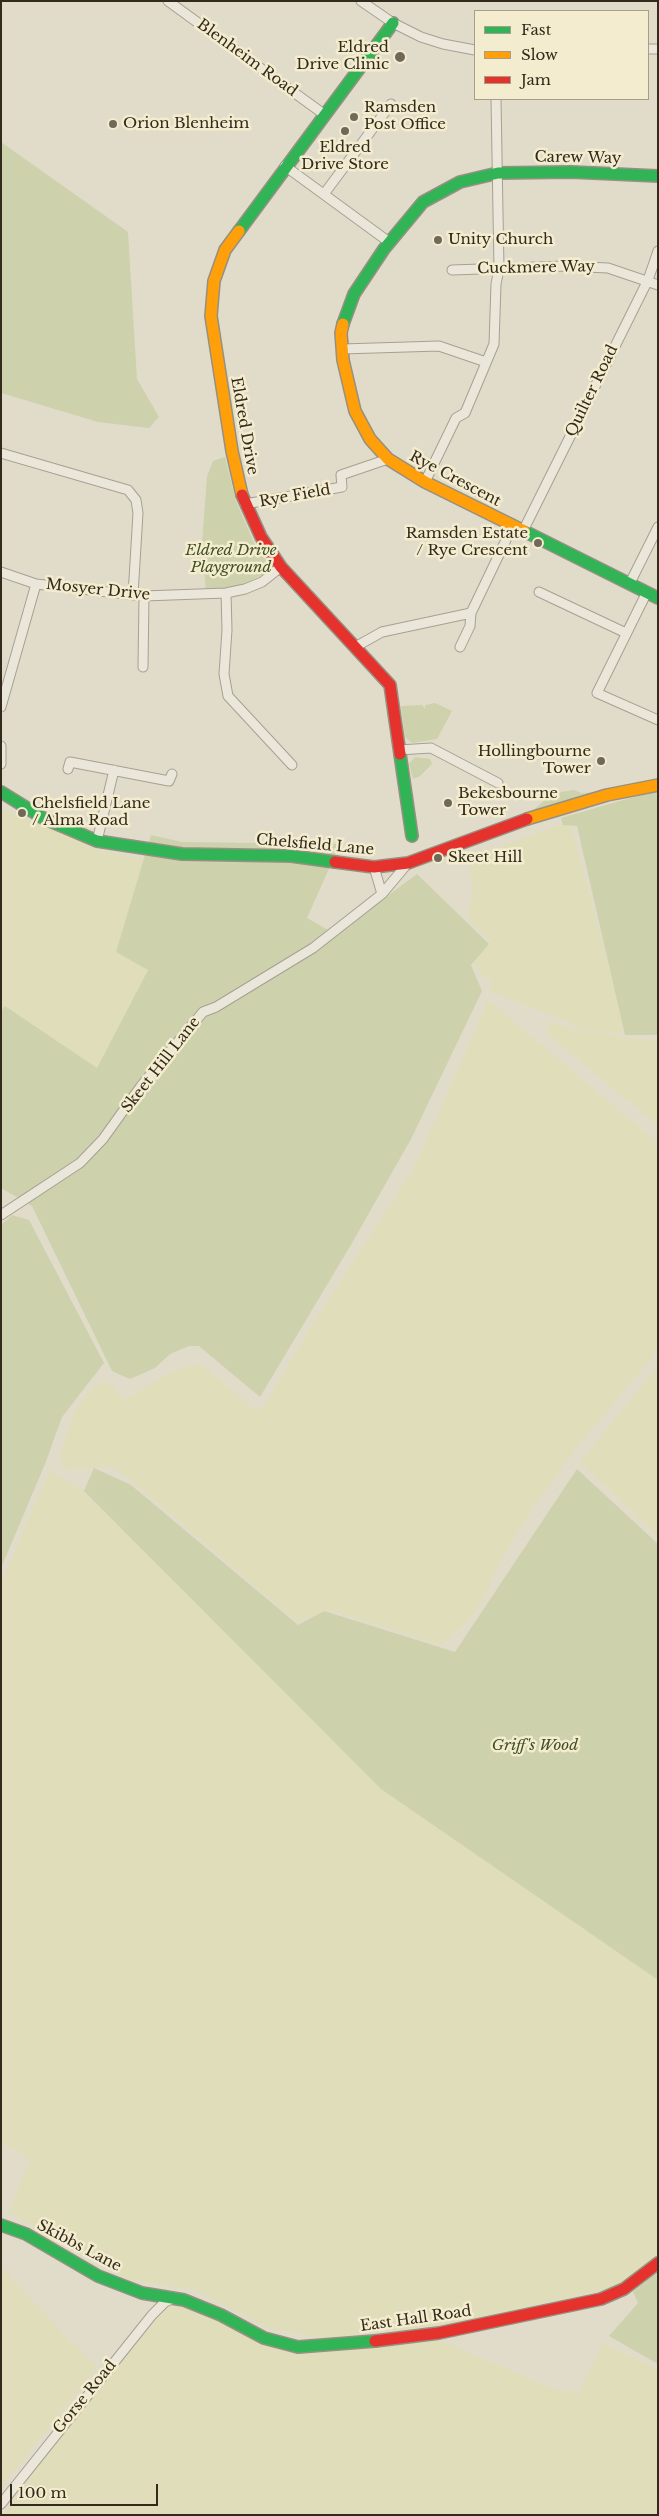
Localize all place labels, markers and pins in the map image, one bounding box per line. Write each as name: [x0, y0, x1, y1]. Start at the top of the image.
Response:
place label: Eldred Drive Clinic: [296, 39, 389, 74]
marker: Eldred Drive Clinic: [393, 50, 407, 64]
place label: Ramsden Post Office: [364, 99, 446, 134]
marker: Ramsden Post Office: [348, 111, 360, 123]
place label: Orion Blenheim: [123, 115, 249, 133]
marker: Orion Blenheim: [107, 118, 119, 130]
marker: Eldred Drive Store: [339, 125, 351, 137]
place label: Eldred Drive Store: [301, 139, 389, 174]
place label: Unity Church: [448, 231, 553, 249]
marker: Unity Church: [432, 234, 444, 246]
place label: Ramsden Estate / Rye Crescent: [406, 525, 528, 560]
marker: Ramsden Estate / Rye Crescent: [532, 537, 544, 549]
place label: Hollingbourne Tower: [478, 743, 591, 778]
marker: Hollingbourne Tower: [595, 755, 607, 767]
place label: Bekesbourne Tower: [458, 785, 558, 820]
place label: Chelsfield Lane / Alma Road: [32, 795, 150, 830]
marker: Bekesbourne Tower: [442, 797, 454, 809]
marker: Chelsfield Lane / Alma Road: [16, 807, 28, 819]
place label: Skeet Hill: [448, 849, 522, 867]
marker: Skeet Hill: [432, 852, 444, 864]

